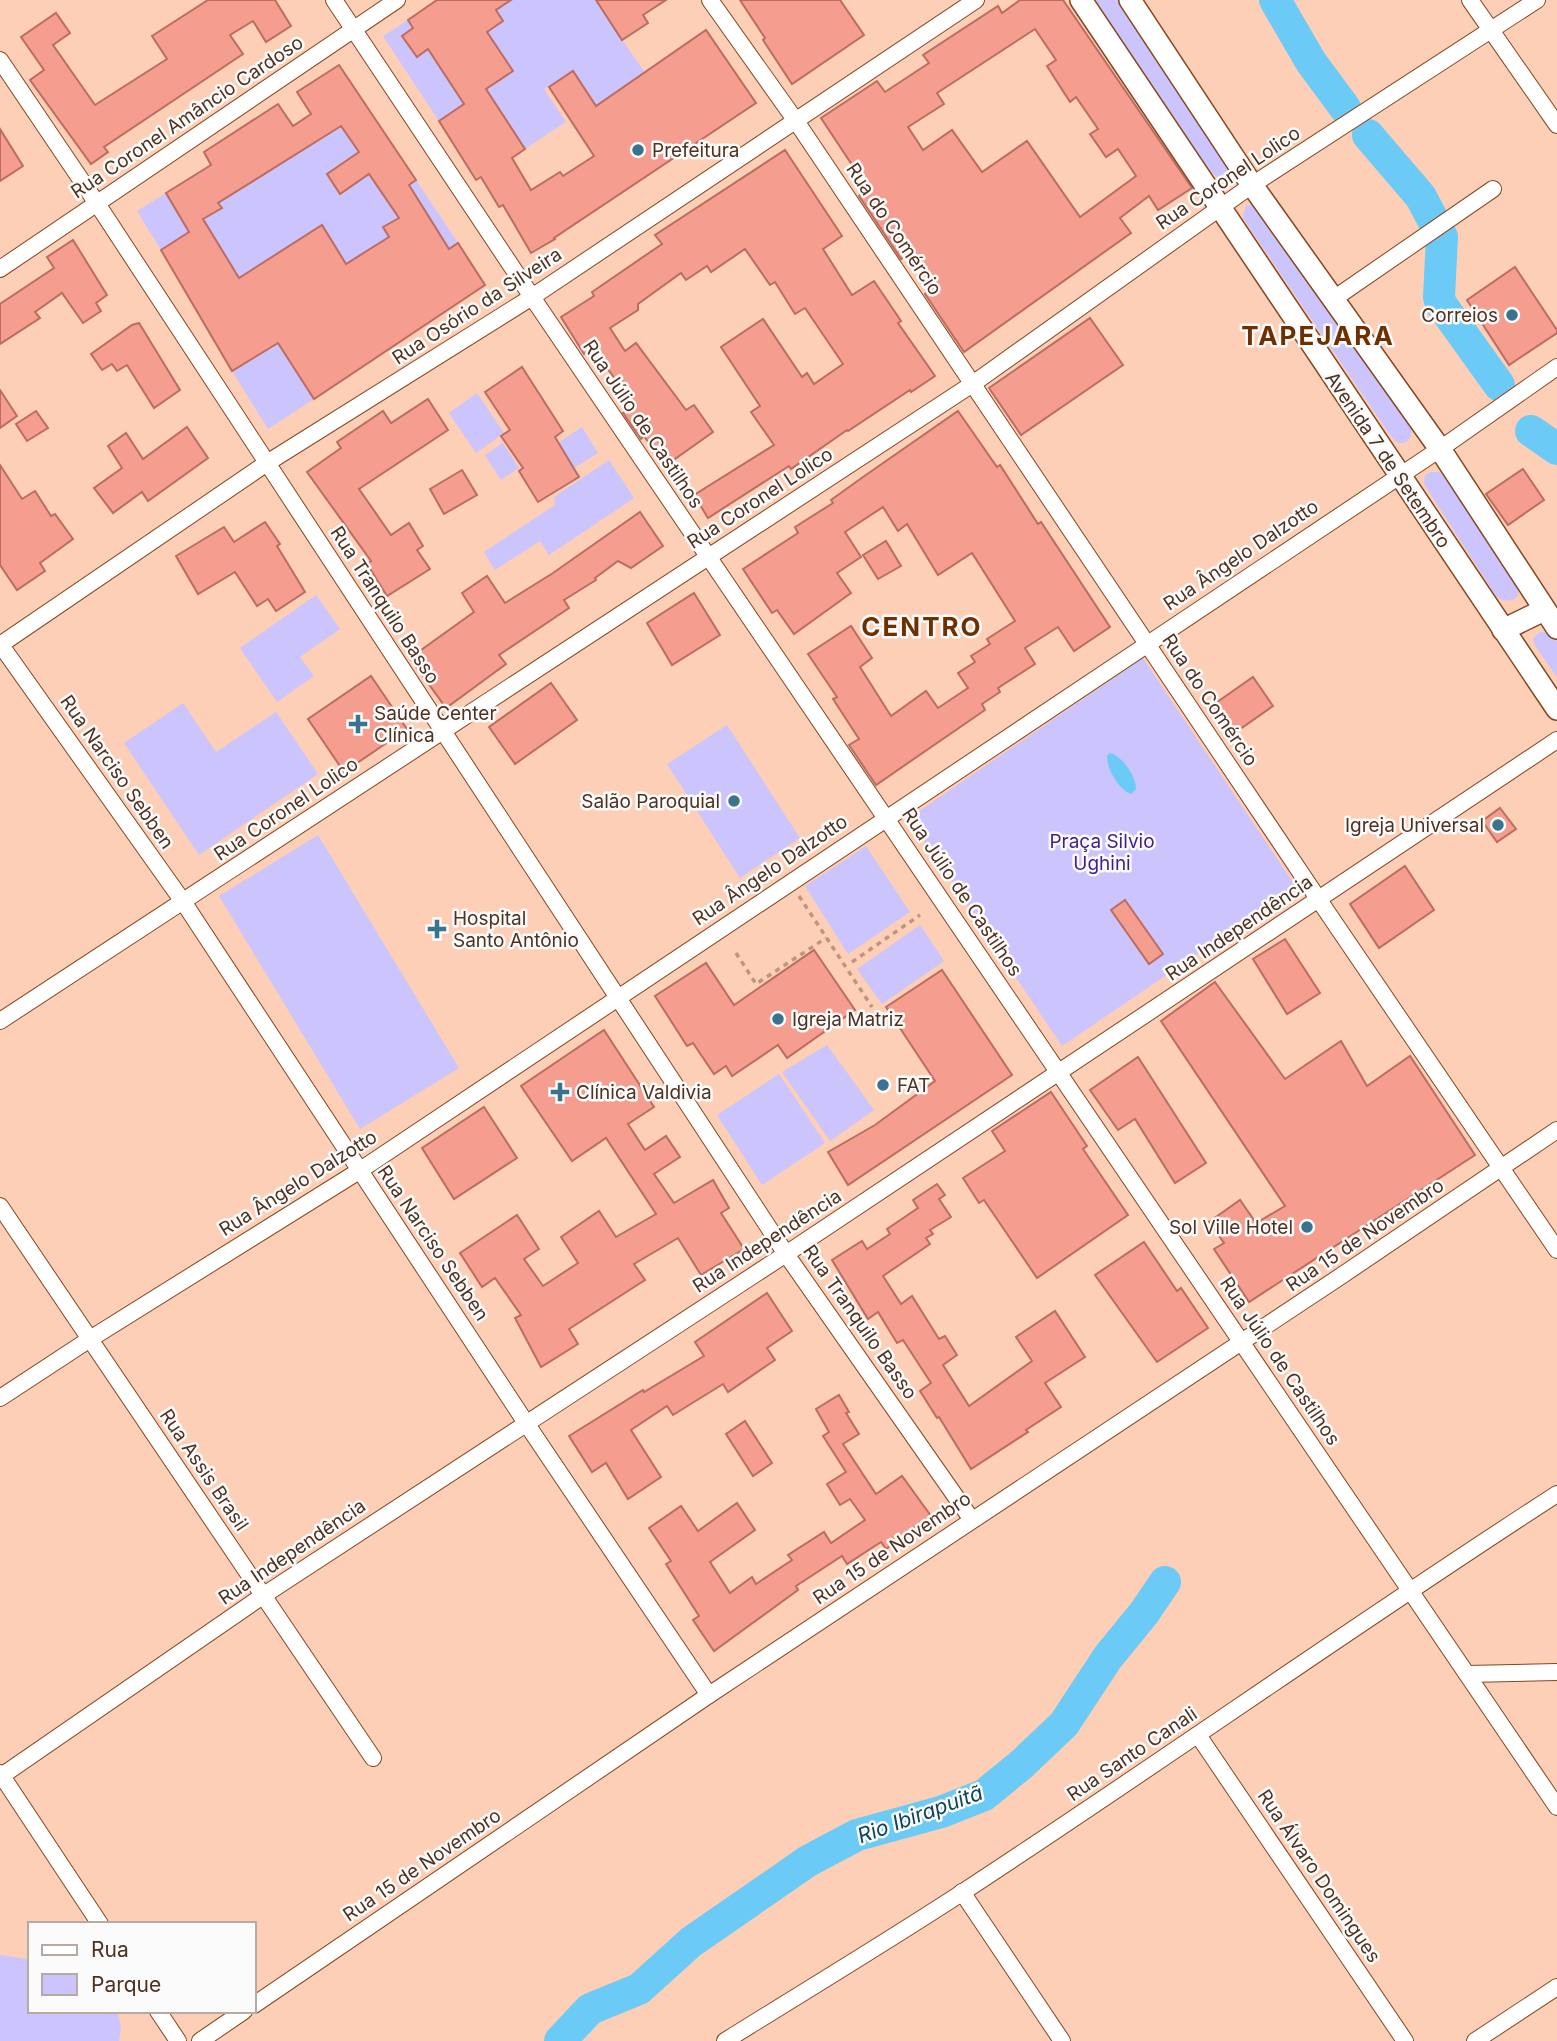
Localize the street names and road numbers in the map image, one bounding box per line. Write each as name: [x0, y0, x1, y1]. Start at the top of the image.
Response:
street label: Rua Coronel Amâncio Cardoso: [67, 31, 307, 203]
street label: Rua Coronel Lolico: [1152, 121, 1304, 235]
street label: Rua do Comércio: [841, 159, 947, 299]
street label: Rua Osório da Silveira: [388, 243, 566, 369]
street label: Rua Júlio de Castilhos: [578, 335, 708, 513]
street label: Avenida 7 de Setembro: [1320, 367, 1456, 553]
street label: Rua Coronel Lolico: [683, 442, 837, 554]
street label: Rua Ângelo Dalzotto: [1159, 495, 1323, 615]
street label: Rua Tranquilo Basso: [325, 522, 445, 688]
street label: Rua do Comércio: [1157, 630, 1263, 770]
street label: Rua Narciso Sebben: [55, 691, 179, 853]
street label: Rua Coronel Lolico: [210, 752, 362, 866]
street label: Rua Júlio de Castilhos: [897, 803, 1027, 981]
street label: Rua Ângelo Dalzotto: [688, 810, 852, 930]
street label: Rua Independência: [1161, 870, 1317, 986]
street label: Rua Ângelo Dalzotto: [215, 1125, 381, 1241]
street label: Rua Narciso Sebben: [372, 1161, 494, 1325]
street label: Rua 15 de Novembro: [1282, 1174, 1448, 1296]
street label: Rua Independência: [688, 1184, 846, 1298]
street label: Rua Tranquilo Basso: [798, 1240, 922, 1404]
street label: Rua Júlio de Castilhos: [1215, 1272, 1345, 1450]
street label: Rua Assis Brasil: [155, 1405, 253, 1535]
street label: Rua 15 de Novembro: [809, 1487, 975, 1609]
street label: Rua Independência: [214, 1494, 370, 1610]
street label: Rua Santo Canali: [1063, 1702, 1201, 1806]
street label: Rua Álvaro Domingues: [1253, 1785, 1386, 1967]
street label: Rua 15 de Novembro: [339, 1804, 505, 1926]

